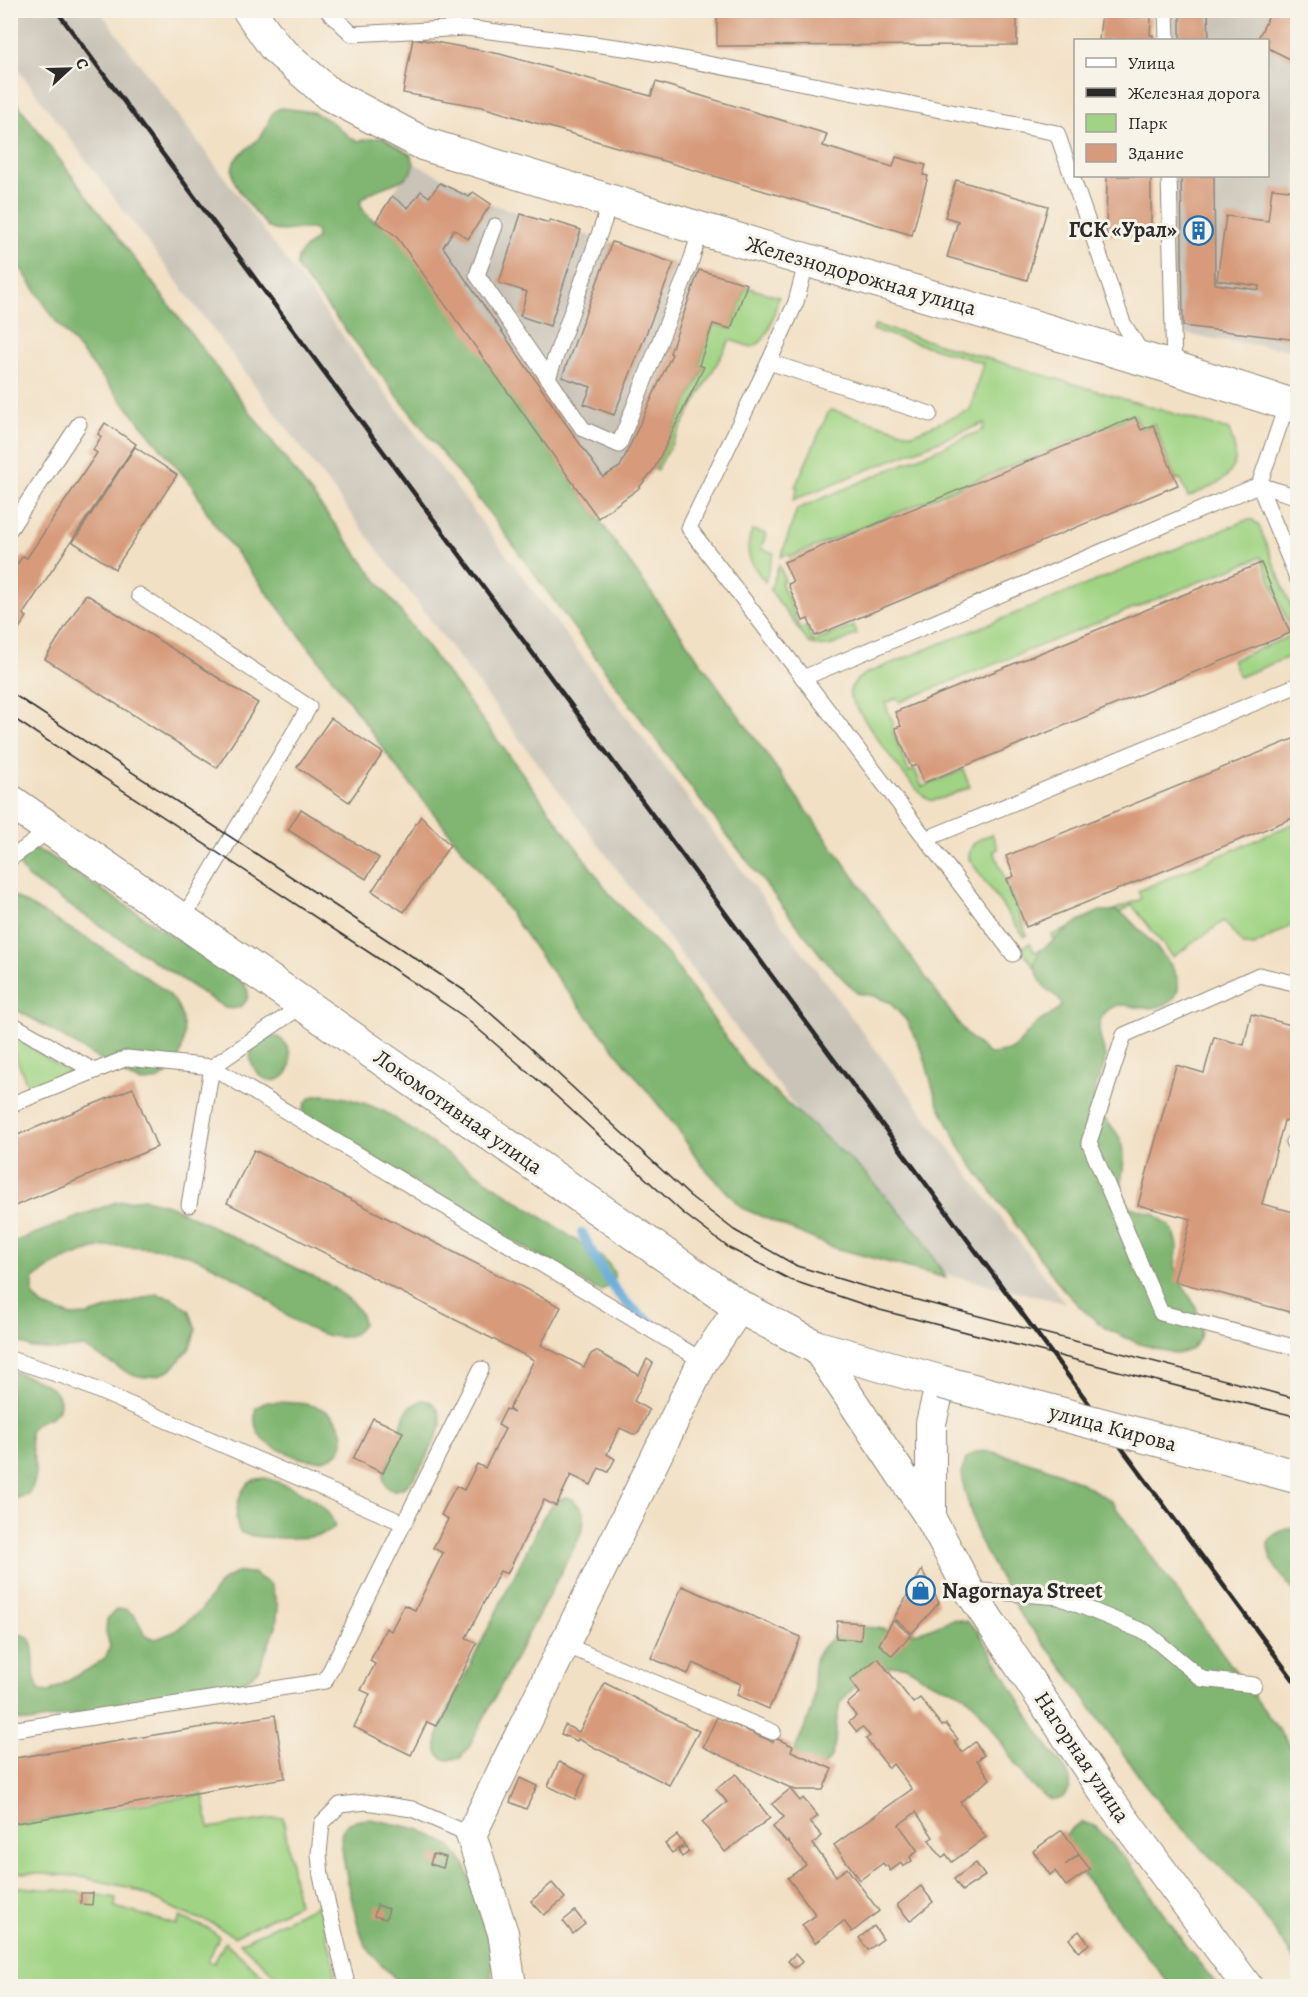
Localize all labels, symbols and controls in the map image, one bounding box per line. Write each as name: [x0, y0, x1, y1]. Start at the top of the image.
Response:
north arrow: [39, 39, 99, 99]
legend: [1074, 39, 1269, 177]
text: Улица: [1128, 51, 1176, 75]
text: С: [70, 55, 94, 73]
text: Железная дорога: [1128, 81, 1261, 105]
text: Парк: [1128, 111, 1168, 135]
text: Здание: [1128, 141, 1184, 165]
building icon: ГСК «Урал»: [1182, 214, 1214, 246]
place label: ГСК «Урал»: [1069, 215, 1177, 245]
street label: Железнодорожная улица: [742, 229, 981, 324]
street label: Локомотивная улица: [367, 1042, 549, 1182]
street label: улица Кирова: [1045, 1396, 1181, 1460]
shop icon: Nagornaya Street: [905, 1575, 937, 1607]
place label: Nagornaya Street: [942, 1576, 1103, 1606]
street label: Нагорная улица: [1027, 1685, 1137, 1829]

